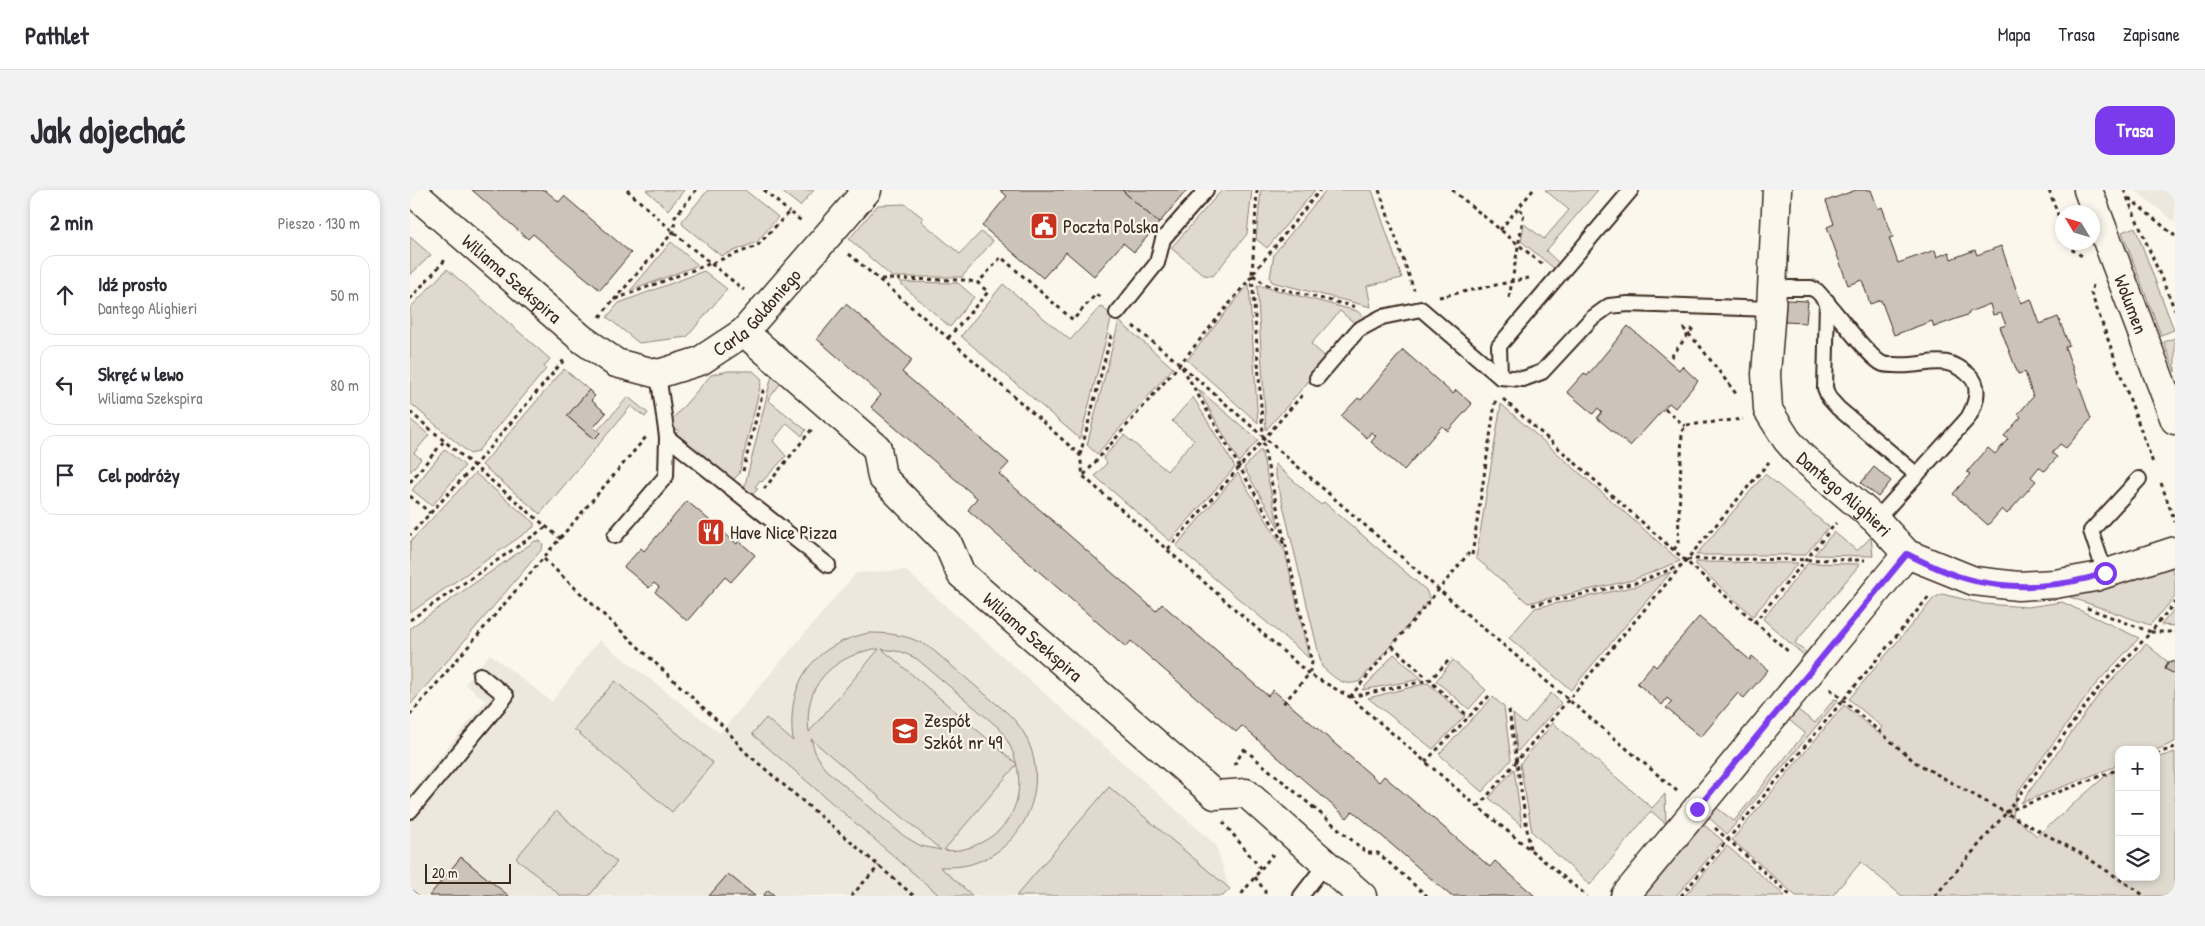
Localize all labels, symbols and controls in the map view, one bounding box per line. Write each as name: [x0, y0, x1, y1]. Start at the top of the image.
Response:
text: Pathlet: [25, 19, 88, 51]
text: Mapa: [1998, 22, 2030, 47]
text: Trasa: [2058, 22, 2095, 47]
text: Zapisane: [2123, 22, 2180, 47]
button: Trasa: [2095, 106, 2175, 155]
text: Jak dojechać: [30, 107, 185, 154]
north arrow: [2055, 205, 2100, 250]
text: 2 min: [50, 208, 93, 237]
public building icon: Poczta Polska: [1029, 211, 1059, 241]
text: Pieszo · 130 m: [278, 212, 360, 234]
place label: Poczta Polska: [1063, 213, 1159, 239]
street label: Wiliama Szekspira: [457, 228, 568, 329]
street label: Carla Goldoniego: [708, 262, 807, 362]
text: Idź prosto: [98, 271, 167, 297]
street label: Wolumen: [2108, 271, 2154, 337]
icon: ahead: [51, 281, 79, 309]
text: 50 m: [331, 284, 359, 306]
text: Dantego Alighieri: [98, 297, 197, 319]
text: Skręć w lewo: [98, 361, 183, 387]
icon: left: [51, 371, 79, 399]
text: 80 m: [330, 374, 359, 396]
text: Wiliama Szekspira: [98, 387, 203, 409]
street label: Dantego Alighieri: [1792, 445, 1898, 542]
icon: arrive: [51, 461, 79, 489]
text: Cel podróży: [98, 462, 180, 488]
restaurant icon: Have Nice Pizza: [696, 517, 726, 547]
place label: Have Nice Pizza: [730, 519, 837, 545]
route start: [2094, 562, 2117, 585]
street label: Wiliama Szekspira: [977, 586, 1089, 688]
place label: Zespół Szkół nr 49: [924, 707, 1002, 755]
school or university icon: Zespół Szkół nr 49: [890, 716, 920, 746]
map controls: [2115, 746, 2160, 881]
button: +: [2115, 746, 2160, 791]
button: −: [2115, 791, 2160, 836]
route end: [1686, 798, 1709, 821]
button: layers: [2115, 836, 2160, 881]
scale bar: [425, 861, 511, 884]
text: 20 m: [432, 863, 458, 882]

